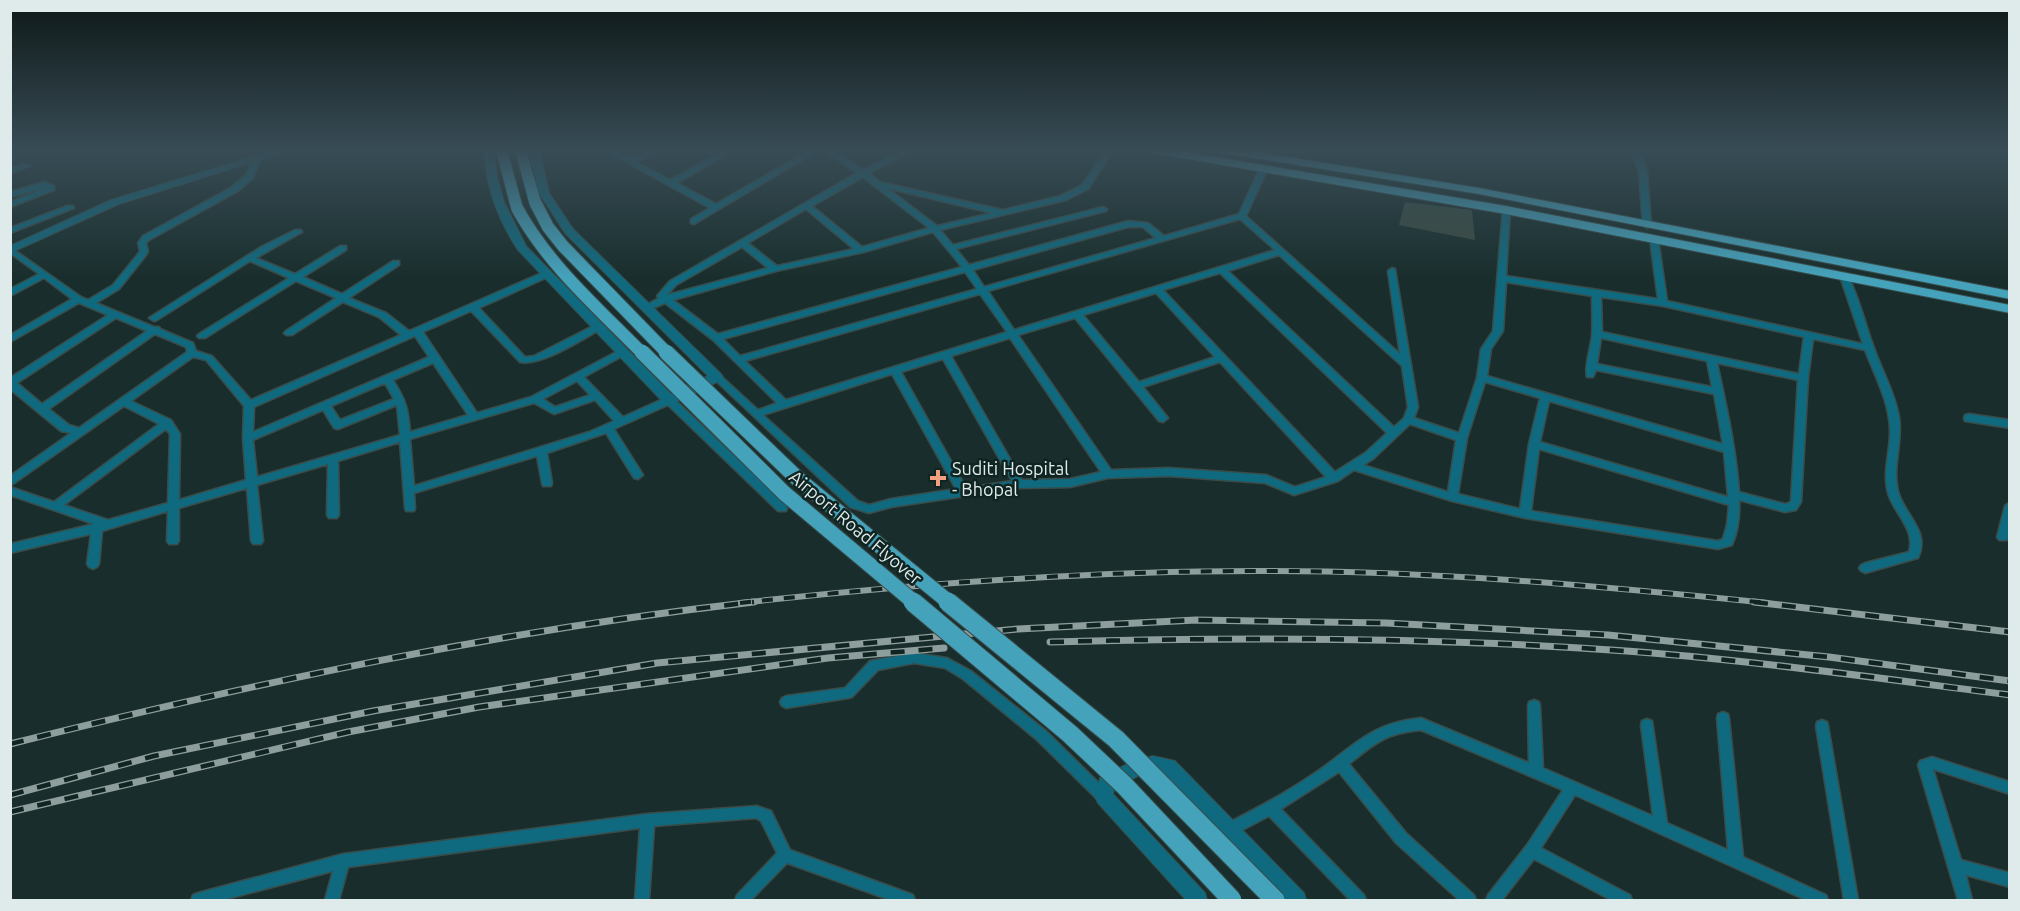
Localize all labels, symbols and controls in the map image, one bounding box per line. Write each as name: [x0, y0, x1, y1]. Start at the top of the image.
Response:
place label: Suditi Hospital - Bhopal: [952, 458, 1069, 499]
street label: Airport Road Flyover: [786, 466, 926, 588]
marker: Suditi Hospital - Bhopal: [929, 469, 947, 487]

